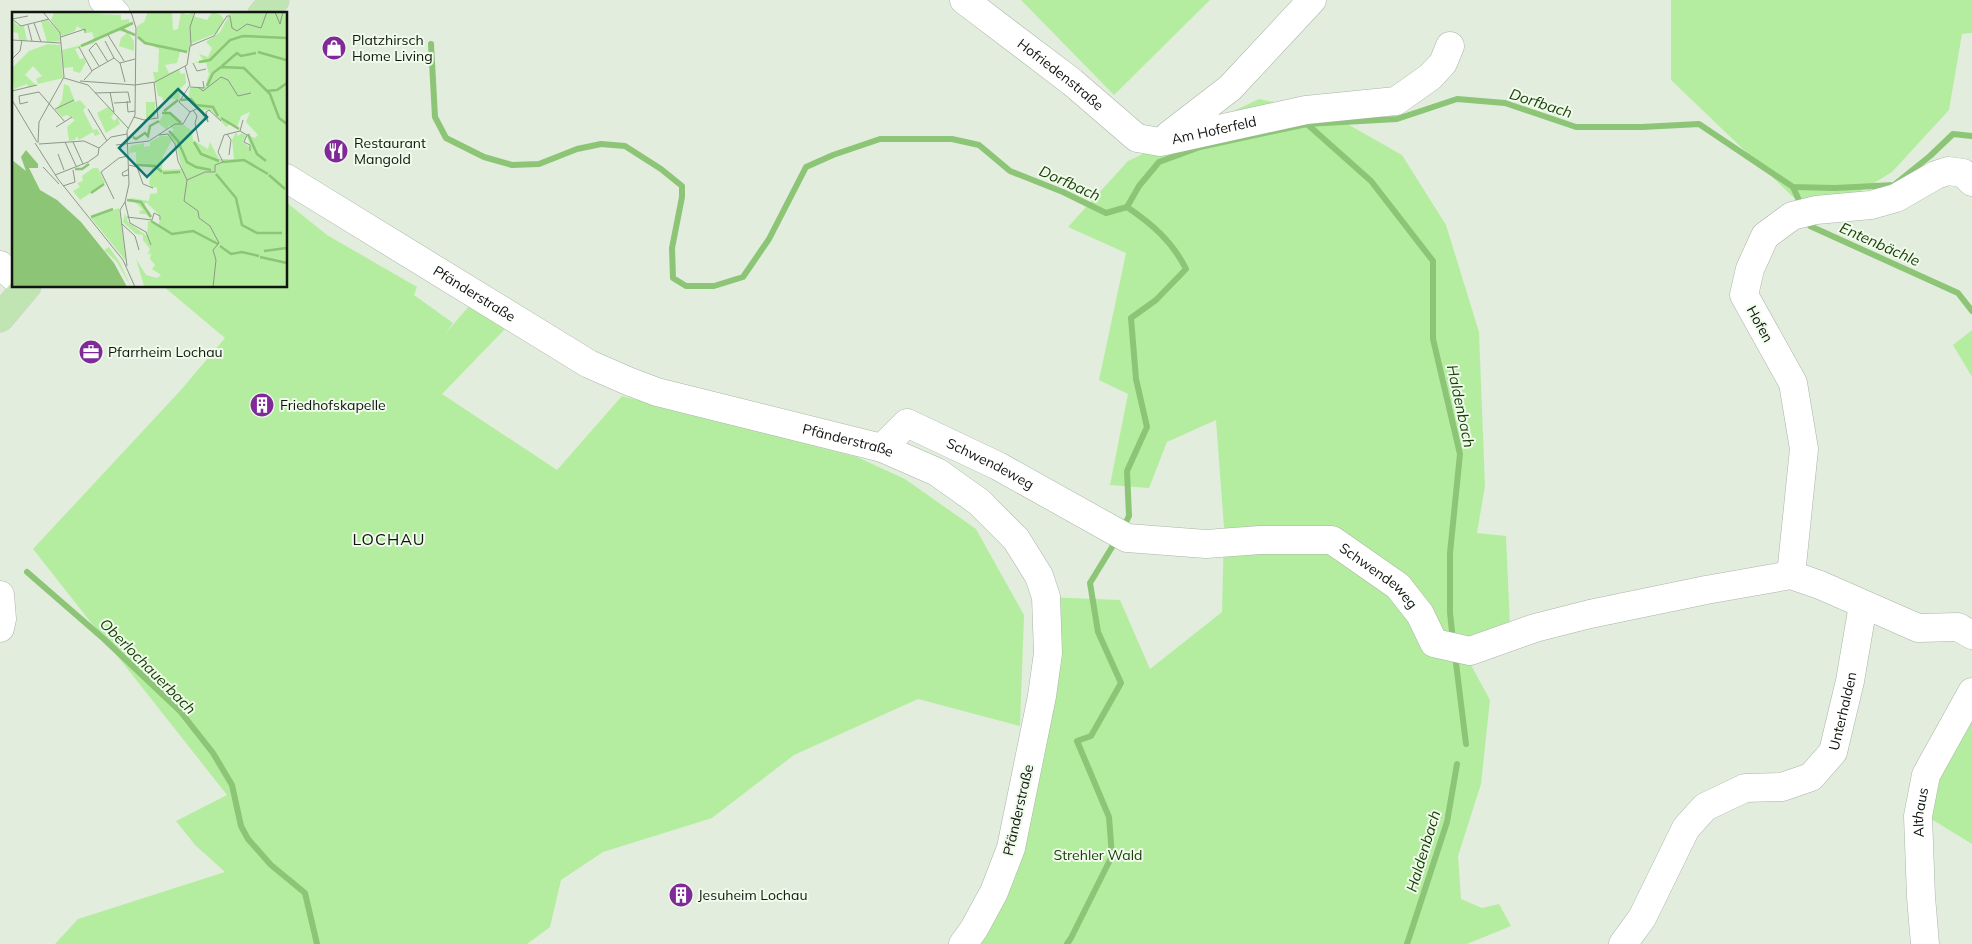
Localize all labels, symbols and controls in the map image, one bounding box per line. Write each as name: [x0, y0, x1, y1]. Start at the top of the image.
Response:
inset map: [12, 12, 288, 288]
place label: Platzhirsch Home Living: [352, 31, 433, 65]
shop icon: Platzhirsch Home Living: [321, 35, 347, 61]
street label: Hofriedenstraße: [1014, 35, 1108, 114]
water label: Dorfbach: [1507, 84, 1575, 122]
street label: Am Hoferfeld: [1170, 112, 1258, 148]
place label: Restaurant Mangold: [354, 134, 426, 168]
restaurant icon: Restaurant Mangold: [323, 138, 349, 164]
water label: Dorfbach: [1036, 161, 1104, 205]
water label: Entenbächle: [1837, 218, 1923, 270]
street label: Pfänderstraße: [430, 262, 519, 326]
street label: Hofen: [1743, 303, 1777, 345]
office icon: Pfarrheim Lochau: [78, 339, 104, 365]
place label: Pfarrheim Lochau: [108, 343, 223, 361]
water label: Haldenbach: [1443, 363, 1479, 449]
building icon: Friedhofskapelle: [249, 392, 275, 418]
place label: Friedhofskapelle: [280, 396, 386, 414]
street label: Pfänderstraße: [801, 420, 896, 461]
street label: Schwendeweg: [944, 434, 1037, 493]
district label: LOCHAU: [352, 529, 426, 549]
street label: Schwendeweg: [1336, 539, 1421, 612]
water label: Oberlochauerbach: [96, 614, 200, 718]
street label: Unterhalden: [1825, 670, 1860, 752]
street label: Pfänderstraße: [999, 763, 1037, 857]
street label: Althaus: [1909, 786, 1932, 838]
water label: Haldenbach: [1402, 808, 1444, 894]
park label: Strehler Wald: [1054, 846, 1143, 864]
building icon: Jesuheim Lochau: [668, 882, 694, 908]
place label: Jesuheim Lochau: [698, 886, 808, 904]

